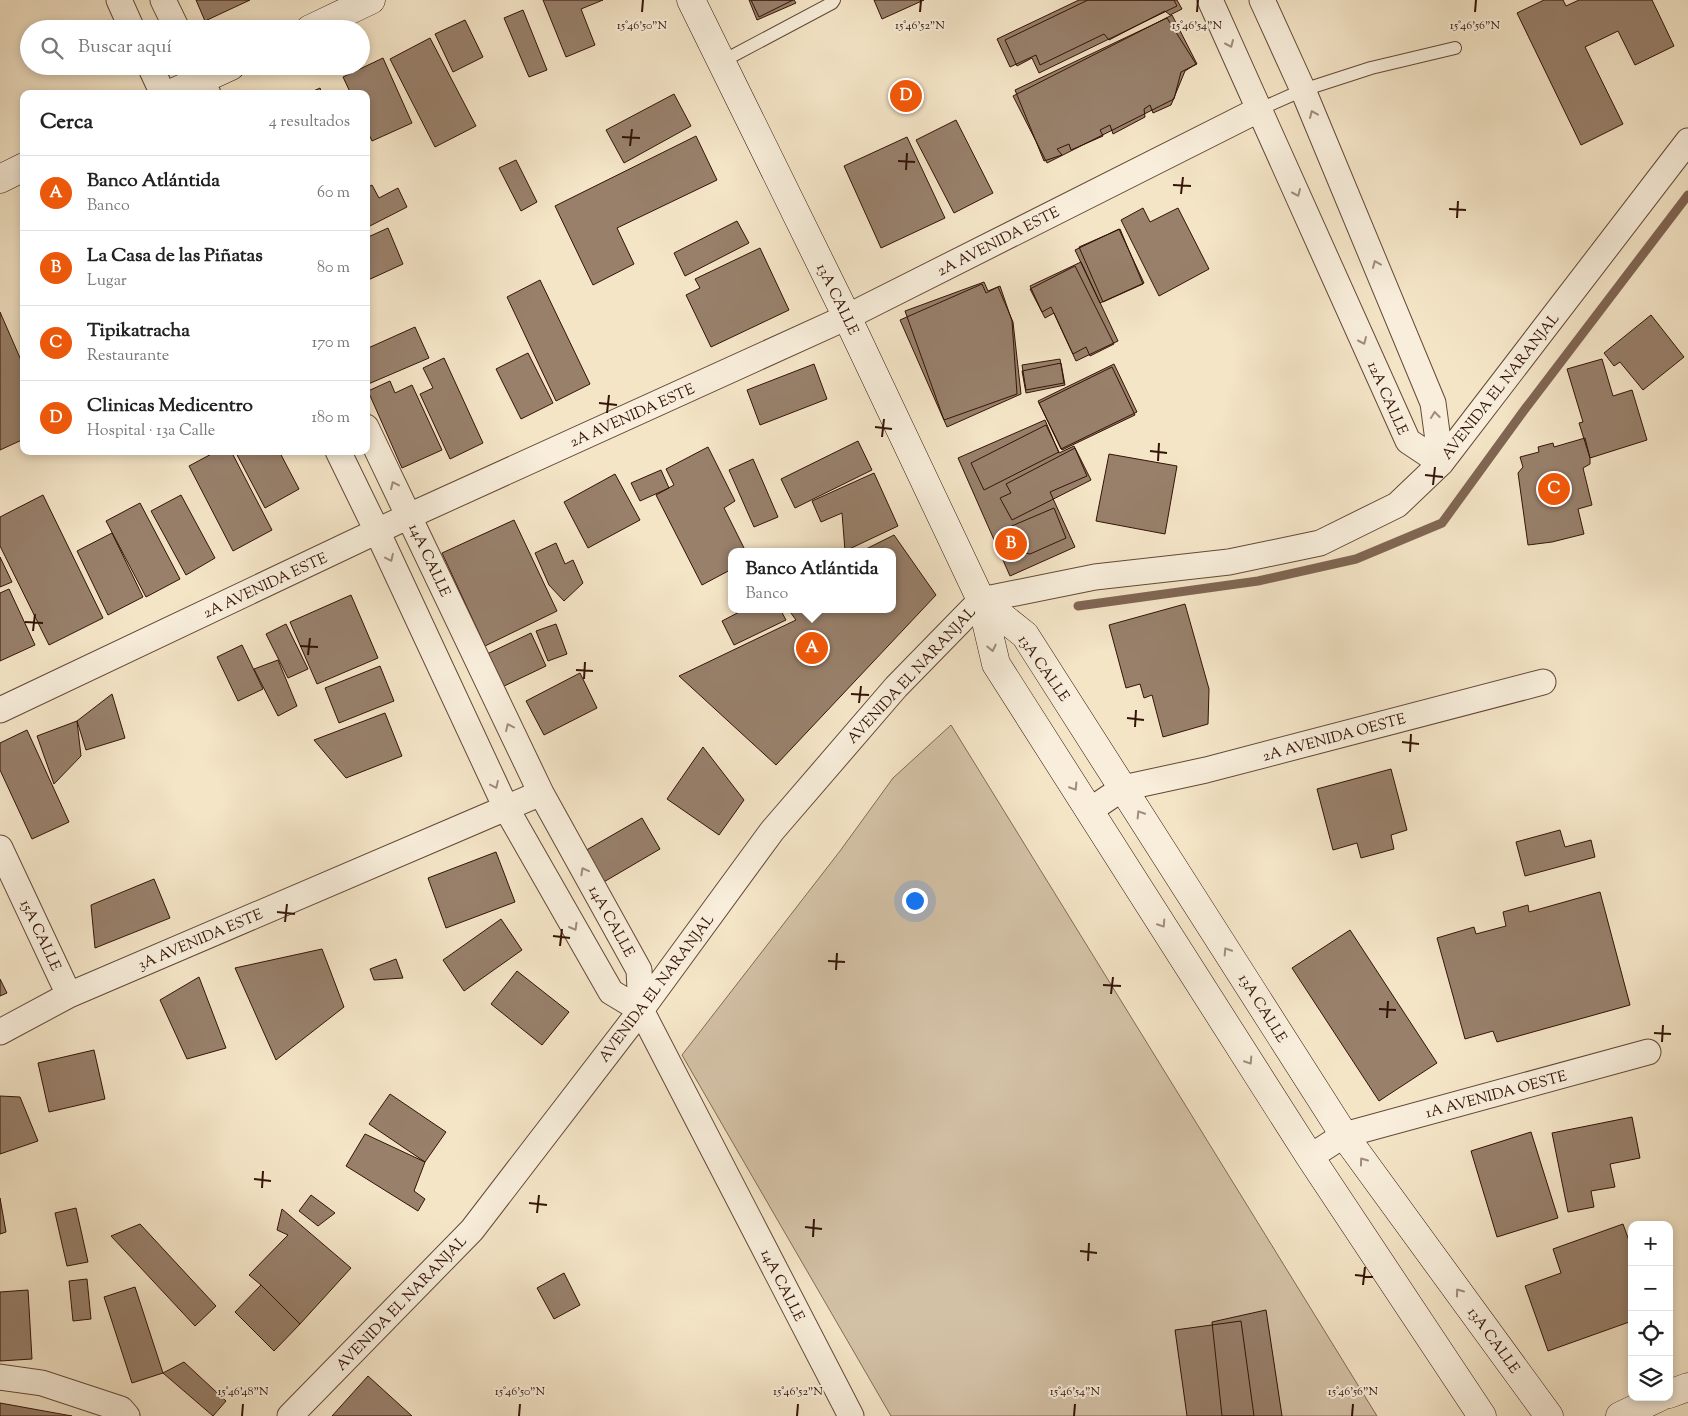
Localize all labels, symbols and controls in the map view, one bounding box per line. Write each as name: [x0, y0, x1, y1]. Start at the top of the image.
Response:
text: 15°46'50"N: [617, 17, 668, 35]
text: 15°46'52"N: [895, 17, 945, 35]
text: 15°46'54"N: [1172, 17, 1223, 35]
text: 15°46'56"N: [1450, 17, 1501, 35]
search box: [20, 20, 370, 75]
icon: search: [38, 34, 66, 62]
text: Buscar aquí: [78, 34, 172, 61]
one-way arrow: [1224, 39, 1235, 48]
pin: D: [890, 77, 922, 115]
text: Cerca: [40, 108, 93, 138]
one-way arrow: [1309, 110, 1320, 119]
text: 4 resultados: [269, 111, 350, 134]
text: Banco Atlántida: [87, 168, 220, 195]
text: A: [50, 182, 63, 205]
text: 60 m: [317, 182, 350, 205]
one-way arrow: [1290, 188, 1301, 197]
text: Banco: [87, 195, 130, 218]
street label: 2A AVENIDA ESTE: [934, 202, 1063, 282]
text: La Casa de las Piñatas: [87, 243, 263, 270]
text: B: [51, 257, 61, 280]
text: 80 m: [317, 257, 350, 280]
street label: 13A CALLE: [810, 260, 863, 339]
one-way arrow: [1371, 260, 1382, 269]
text: Lugar: [87, 270, 127, 293]
street label: AVENIDA EL NARANJAL: [1437, 309, 1565, 464]
text: Tipikatracha: [87, 318, 190, 345]
text: C: [50, 332, 62, 355]
text: 170 m: [312, 332, 350, 355]
one-way arrow: [1357, 336, 1368, 345]
text: Restaurante: [87, 345, 169, 368]
street label: 12A CALLE: [1361, 359, 1412, 439]
street label: 2A AVENIDA ESTE: [567, 379, 698, 453]
text: Clinicas Medicentro: [87, 393, 253, 420]
text: D: [50, 407, 62, 430]
text: 180 m: [311, 407, 350, 430]
one-way arrow: [1430, 411, 1441, 419]
text: Hospital · 13a Calle: [87, 420, 215, 443]
pin: C: [1538, 470, 1570, 508]
one-way arrow: [390, 481, 400, 490]
street label: 14A CALLE: [402, 520, 455, 601]
pin: B: [995, 525, 1027, 563]
street label: 2A AVENIDA ESTE: [200, 548, 331, 624]
popup: [728, 548, 896, 613]
one-way arrow: [383, 553, 394, 562]
text: Banco Atlántida: [746, 556, 878, 583]
text: Banco: [746, 583, 788, 606]
street label: AVENIDA EL NARANJAL: [843, 603, 981, 749]
pin: A: [796, 629, 828, 667]
street label: 13A CALLE: [1012, 631, 1074, 707]
one-way arrow: [986, 643, 997, 652]
street label: 2A AVENIDA OESTE: [1260, 709, 1408, 768]
one-way arrow: [505, 723, 515, 732]
one-way arrow: [489, 780, 499, 789]
one-way arrow: [1068, 782, 1078, 791]
one-way arrow: [1137, 810, 1146, 819]
one-way arrow: [580, 867, 590, 876]
street label: 14A CALLE: [582, 882, 639, 961]
your location: [902, 888, 928, 914]
street label: 15A CALLE: [14, 897, 65, 975]
street label: 3A AVENIDA ESTE: [135, 905, 266, 976]
street label: AVENIDA EL NARANJAL: [595, 911, 720, 1067]
one-way arrow: [1155, 919, 1165, 928]
one-way arrow: [567, 921, 577, 930]
one-way arrow: [1224, 947, 1233, 956]
street label: 13A CALLE: [1232, 970, 1291, 1047]
one-way arrow: [1243, 1055, 1252, 1065]
street label: 1A AVENIDA OESTE: [1423, 1066, 1569, 1124]
one-way arrow: [1360, 1157, 1369, 1166]
map controls: [1628, 1221, 1673, 1401]
button: +: [1628, 1221, 1673, 1266]
street label: AVENIDA EL NARANJAL: [332, 1232, 472, 1376]
street label: 14A CALLE: [754, 1246, 809, 1326]
button: −: [1628, 1266, 1673, 1311]
one-way arrow: [1456, 1288, 1465, 1298]
street label: 13A CALLE: [1462, 1303, 1524, 1378]
button: locate: [1628, 1311, 1673, 1356]
button: layers: [1628, 1356, 1673, 1401]
text: 15°46'48"N: [217, 1383, 269, 1401]
text: 15°46'50"N: [495, 1383, 546, 1401]
text: 15°46'52"N: [773, 1383, 823, 1401]
text: 15°46'54"N: [1050, 1383, 1101, 1401]
text: 15°46'56"N: [1328, 1383, 1379, 1401]

